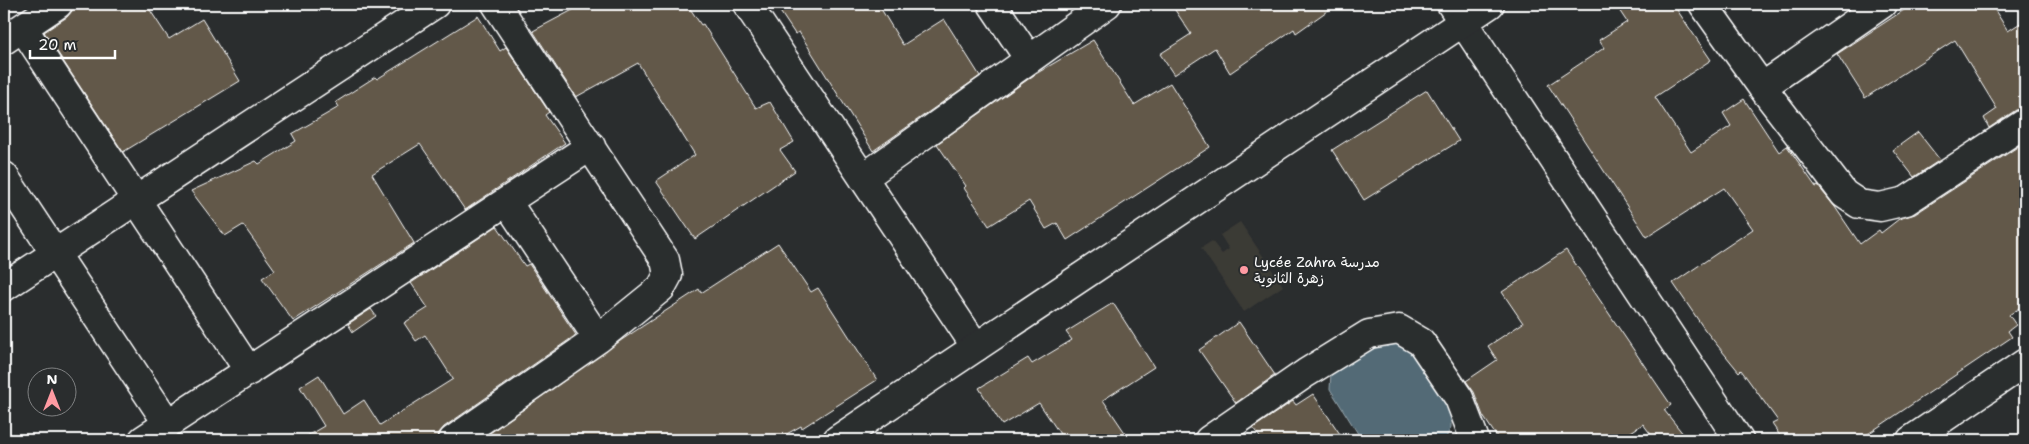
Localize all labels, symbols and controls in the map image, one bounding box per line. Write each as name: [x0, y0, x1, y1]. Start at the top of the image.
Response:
scale bar: [30, 28, 115, 60]
text: 20 m: [38, 35, 77, 55]
place label: Lycée Zahra مدرسة زهرة الثانوية: [1254, 253, 1380, 288]
marker: Lycée Zahra مدرسة زهرة الثانوية: [1238, 264, 1250, 276]
north arrow: [28, 366, 78, 416]
text: N: [46, 370, 58, 388]

